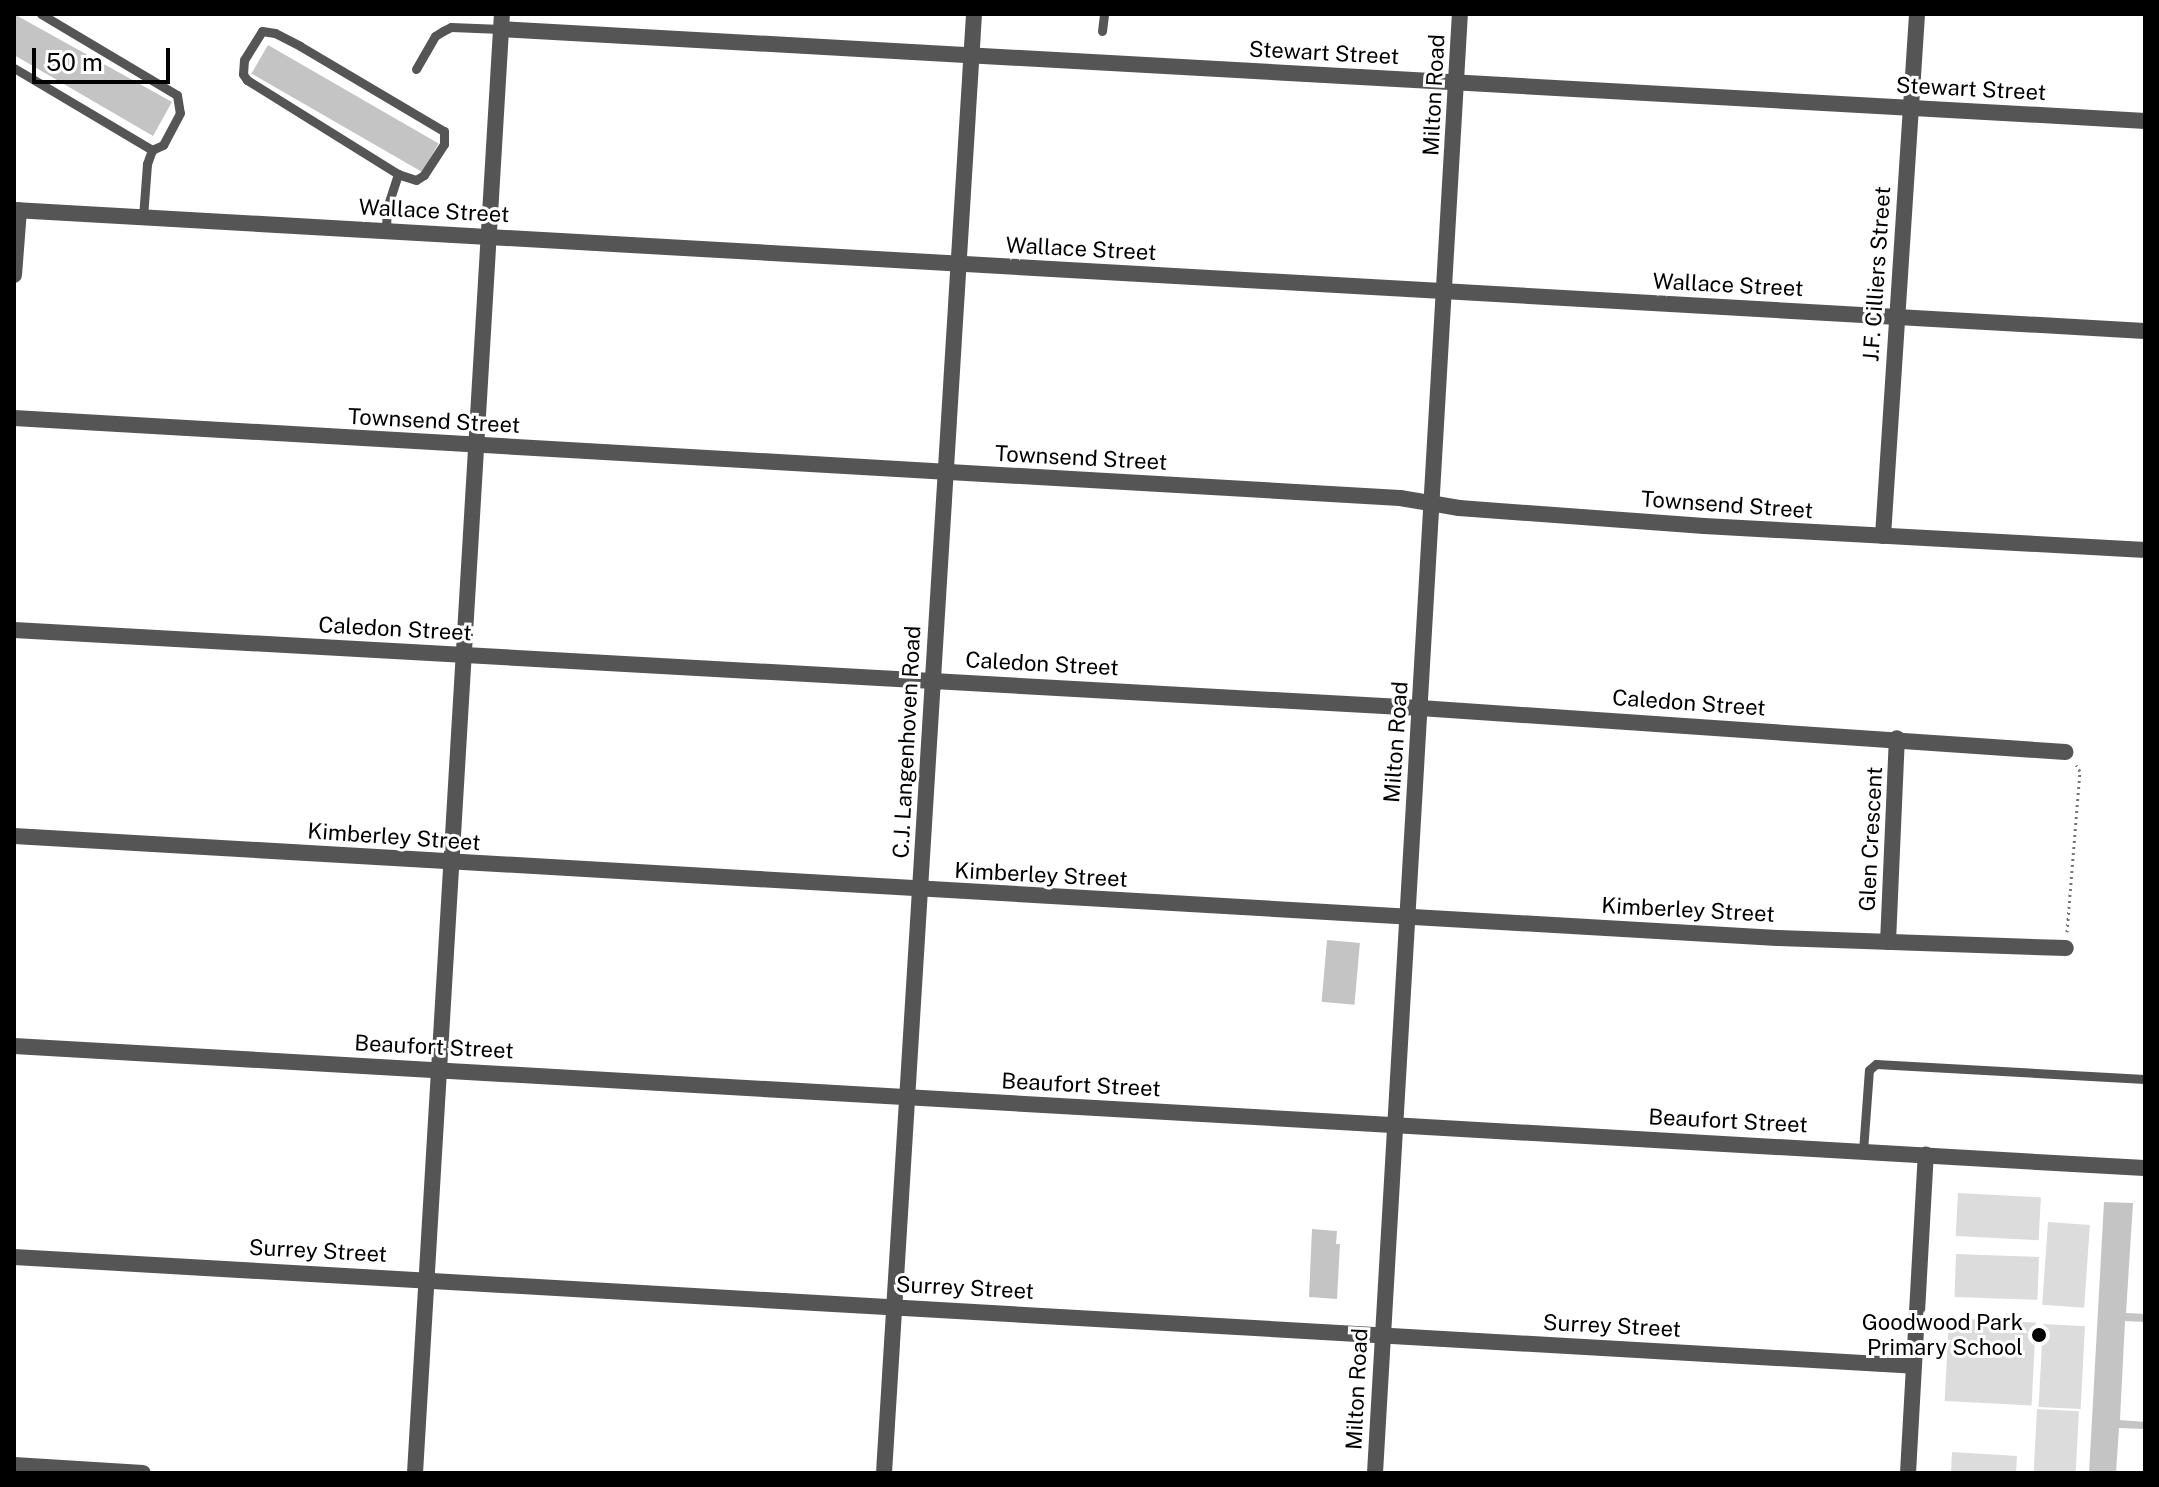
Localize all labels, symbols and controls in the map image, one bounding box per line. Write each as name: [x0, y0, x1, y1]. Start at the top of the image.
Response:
scale bar: [36, 32, 174, 82]
street label: Milton Road: [1418, 34, 1450, 156]
street label: Stewart Street: [1248, 36, 1400, 70]
text: 50 m: [46, 48, 103, 76]
street label: Stewart Street: [1895, 72, 2047, 106]
street label: J.F. Cilliers Street: [1858, 185, 1896, 363]
street label: Wallace Street: [358, 194, 510, 228]
street label: Wallace Street: [1005, 232, 1157, 266]
street label: Wallace Street: [1652, 268, 1804, 302]
street label: Townsend Street: [347, 403, 521, 439]
street label: Townsend Street: [994, 440, 1168, 476]
street label: Townsend Street: [1640, 486, 1814, 524]
street label: Caledon Street: [318, 612, 472, 646]
street label: C.J. Langenhoven Road: [888, 625, 926, 859]
street label: Caledon Street: [965, 647, 1119, 681]
street label: Milton Road: [1379, 680, 1413, 804]
street label: Caledon Street: [1611, 684, 1767, 722]
street label: Glen Crescent: [1854, 766, 1888, 912]
street label: Kimberley Street: [306, 818, 482, 856]
street label: Kimberley Street: [954, 857, 1128, 893]
street label: Kimberley Street: [1601, 892, 1775, 928]
street label: Beaufort Street: [354, 1030, 514, 1064]
street label: Beaufort Street: [1001, 1068, 1161, 1102]
street label: Beaufort Street: [1648, 1104, 1808, 1138]
street label: Surrey Street: [248, 1234, 388, 1268]
street label: Surrey Street: [895, 1271, 1035, 1305]
street label: Surrey Street: [1542, 1309, 1682, 1343]
place label: Goodwood Park Primary School: [1862, 1309, 2023, 1360]
marker: Goodwood Park Primary School: [2030, 1326, 2048, 1344]
street label: Milton Road: [1341, 1328, 1373, 1450]

